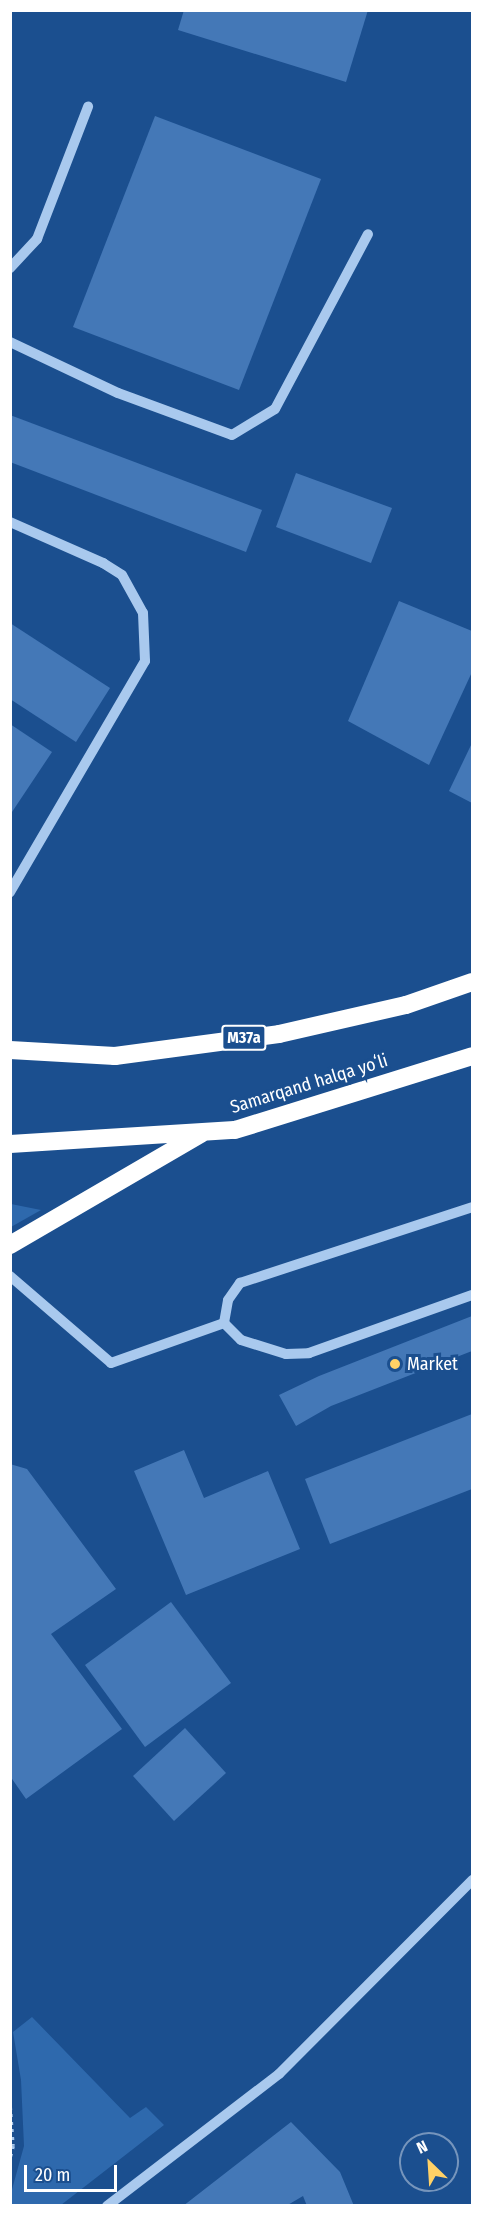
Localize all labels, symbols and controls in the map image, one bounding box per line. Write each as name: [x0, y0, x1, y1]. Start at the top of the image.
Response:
road number: M37a: [220, 1025, 268, 1051]
street label: Samarqand halqa yoʻli: [228, 1050, 390, 1118]
place label: Market: [407, 1353, 458, 1375]
marker: Market: [388, 1357, 402, 1371]
north arrow: [399, 2132, 459, 2192]
text: N: [414, 2136, 430, 2158]
scale bar: [27, 2153, 120, 2191]
text: 20 m: [35, 2164, 70, 2186]

